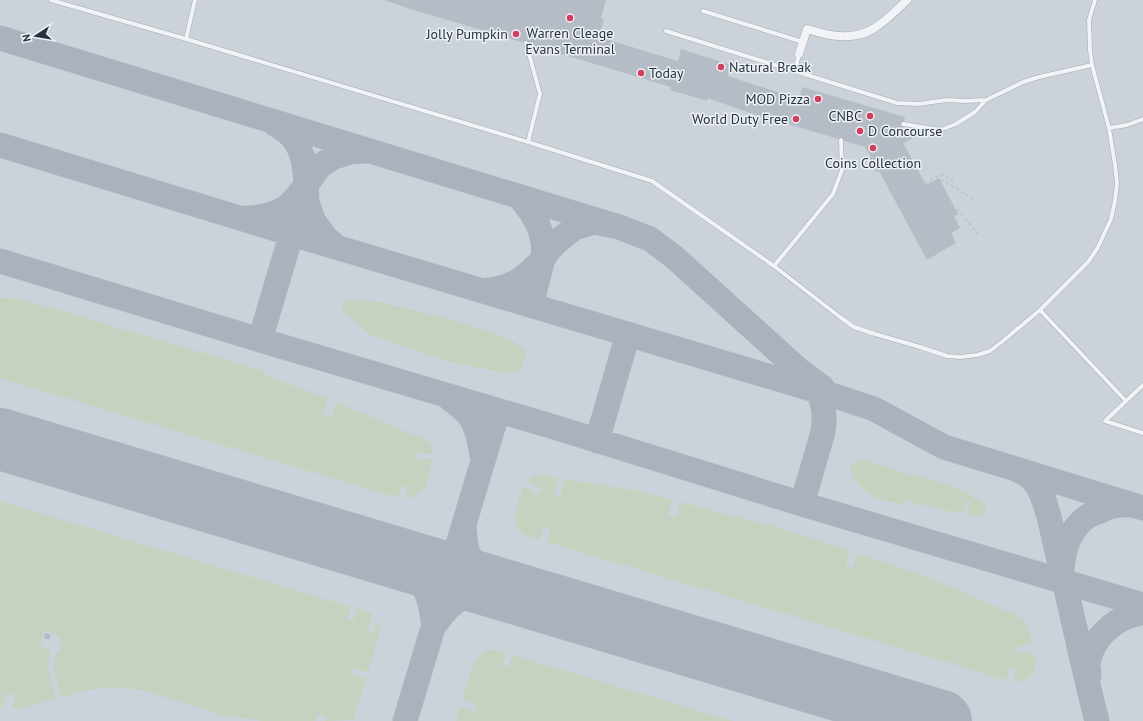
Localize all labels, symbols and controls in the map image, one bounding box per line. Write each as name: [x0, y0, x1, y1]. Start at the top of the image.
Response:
marker: Warren Cleage Evans Terminal: [565, 13, 575, 23]
north arrow: [16, 16, 56, 56]
place label: Warren Cleage Evans Terminal: [525, 24, 615, 58]
place label: Jolly Pumpkin: [426, 25, 508, 43]
marker: Jolly Pumpkin: [511, 29, 521, 39]
text: N: [19, 33, 34, 43]
place label: Natural Break: [729, 58, 811, 76]
marker: Natural Break: [716, 62, 726, 72]
place label: Today: [649, 64, 684, 82]
marker: Today: [636, 68, 646, 78]
place label: MOD Pizza: [745, 90, 810, 108]
marker: MOD Pizza: [813, 94, 823, 104]
place label: CNBC: [828, 107, 862, 125]
place label: World Duty Free: [692, 110, 788, 128]
marker: CNBC: [865, 111, 875, 121]
marker: World Duty Free: [791, 114, 801, 124]
place label: D Concourse: [868, 122, 942, 140]
marker: D Concourse: [855, 126, 865, 136]
marker: Coins Collection: [868, 143, 878, 153]
place label: Coins Collection: [825, 154, 921, 172]

